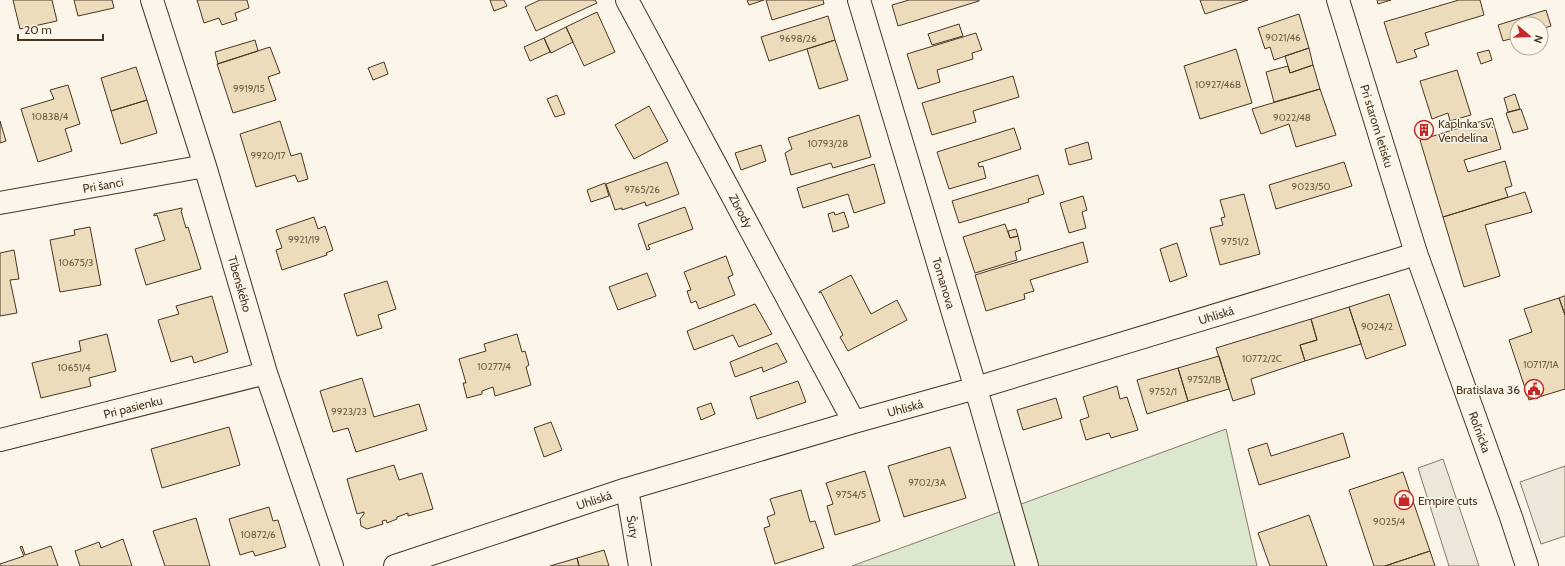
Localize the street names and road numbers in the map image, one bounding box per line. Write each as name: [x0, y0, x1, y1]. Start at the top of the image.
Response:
street label: Pri starom letisku: [1357, 83, 1397, 169]
street label: Pri šanci: [81, 174, 125, 196]
street label: Zbrody: [726, 191, 756, 231]
street label: Tibenského: [225, 254, 255, 314]
street label: Tomanova: [929, 255, 959, 311]
street label: Uhliská: [1196, 302, 1236, 328]
street label: Pri pasienku: [102, 392, 164, 422]
street label: Uhliská: [885, 396, 925, 420]
street label: Roľnícka: [1466, 409, 1494, 455]
street label: Uhliská: [574, 487, 614, 513]
street label: Šuty: [624, 514, 642, 540]

